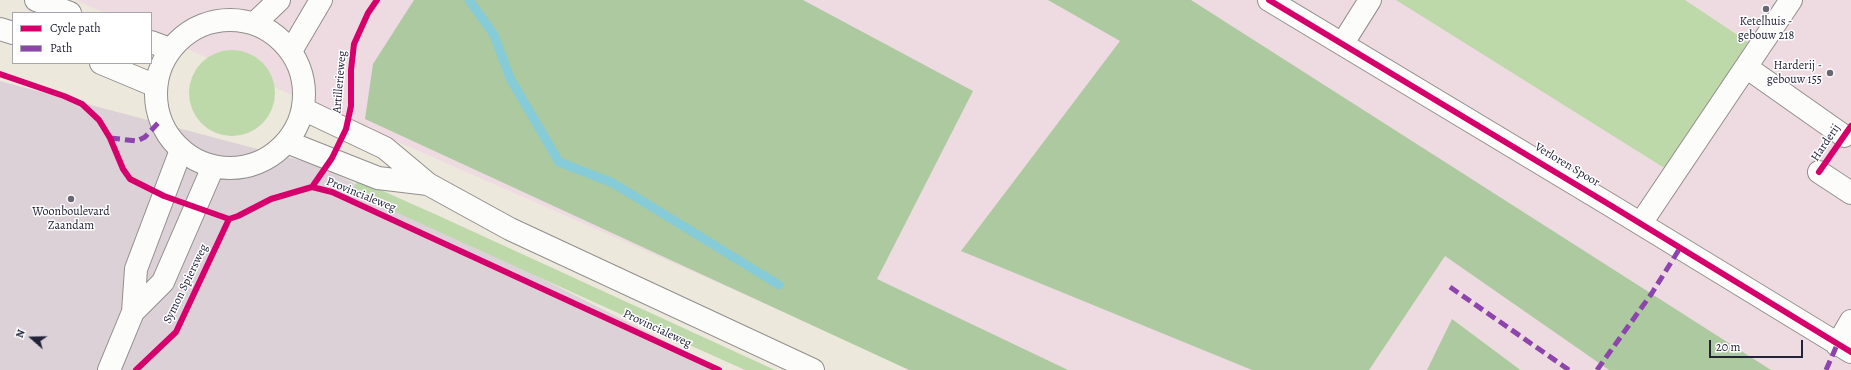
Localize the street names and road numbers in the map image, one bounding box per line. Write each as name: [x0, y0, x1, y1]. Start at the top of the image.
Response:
street label: Artillerieweg: [330, 50, 350, 114]
street label: Harderij: [1808, 122, 1844, 164]
street label: Verloren Spoor: [1532, 140, 1602, 190]
street label: Provincialeweg: [324, 174, 398, 216]
street label: Symon Spiersweg: [161, 242, 211, 326]
street label: Provincialeweg: [620, 307, 694, 351]

